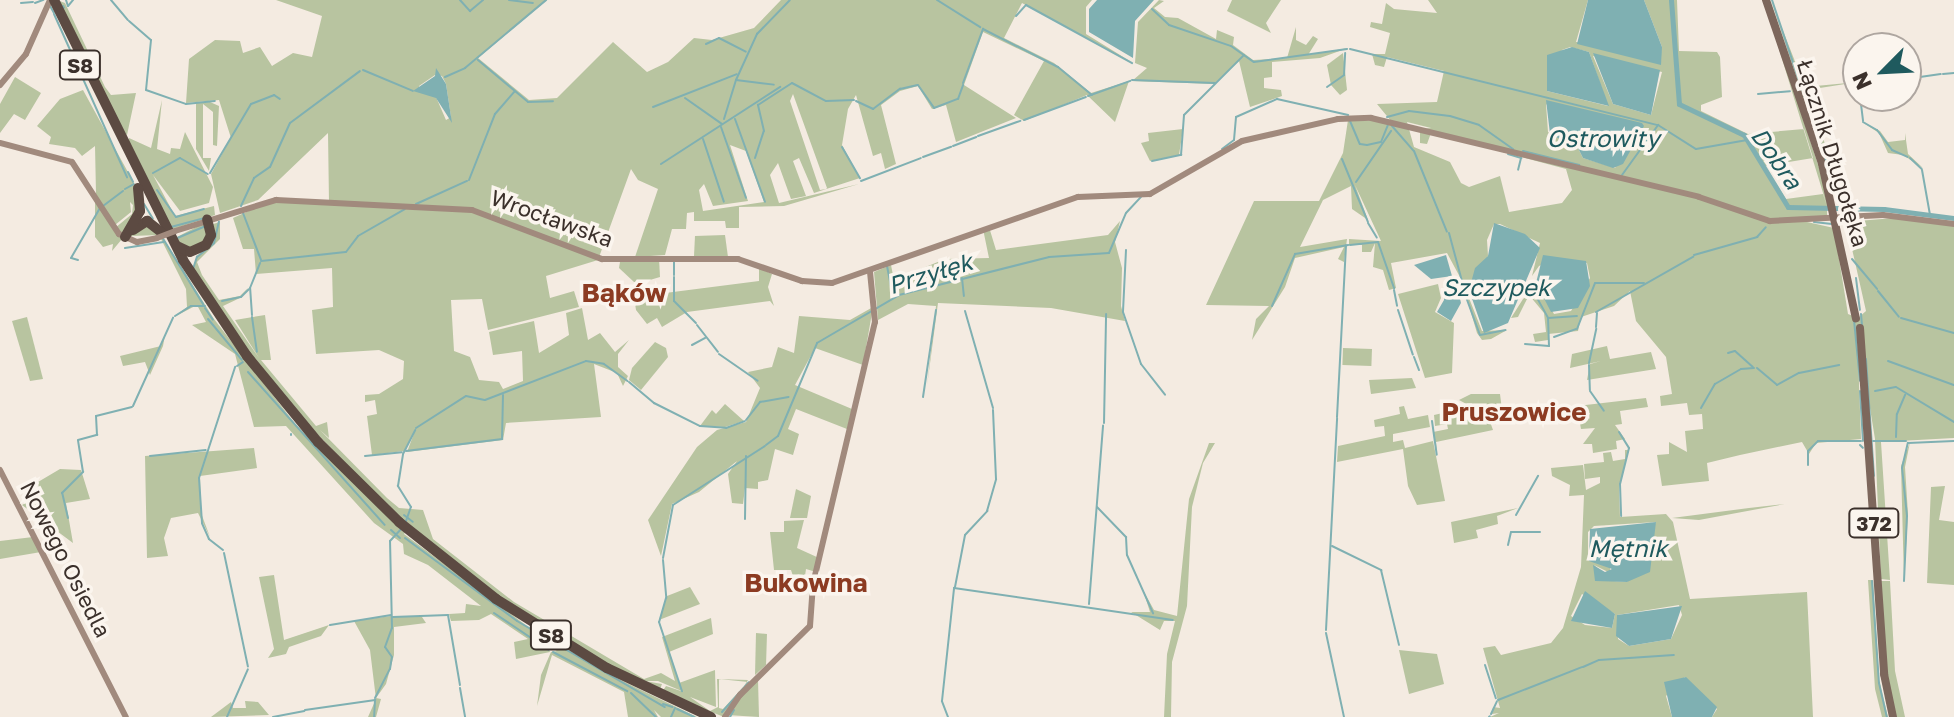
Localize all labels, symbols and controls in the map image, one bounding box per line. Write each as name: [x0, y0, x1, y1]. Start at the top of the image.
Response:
north arrow: [1842, 32, 1922, 112]
road number: S8: [58, 49, 102, 81]
street label: Łącznik Długołęka: [1792, 56, 1874, 250]
text: N: [1846, 68, 1877, 94]
water label: Dobra: [1746, 122, 1808, 194]
water label: Ostrowity: [1547, 124, 1659, 152]
street label: Wrocławska: [487, 184, 617, 252]
water label: Przyłęk: [884, 247, 976, 299]
water label: Szczypek: [1442, 273, 1550, 301]
district label: Bąków: [581, 277, 667, 309]
district label: Pruszowice: [1441, 396, 1587, 428]
street label: Nowego Osiedla: [15, 476, 117, 642]
road number: 372: [1848, 507, 1900, 539]
water label: Mętnik: [1589, 534, 1667, 562]
district label: Bukowina: [744, 567, 868, 599]
road number: S8: [529, 619, 573, 651]

